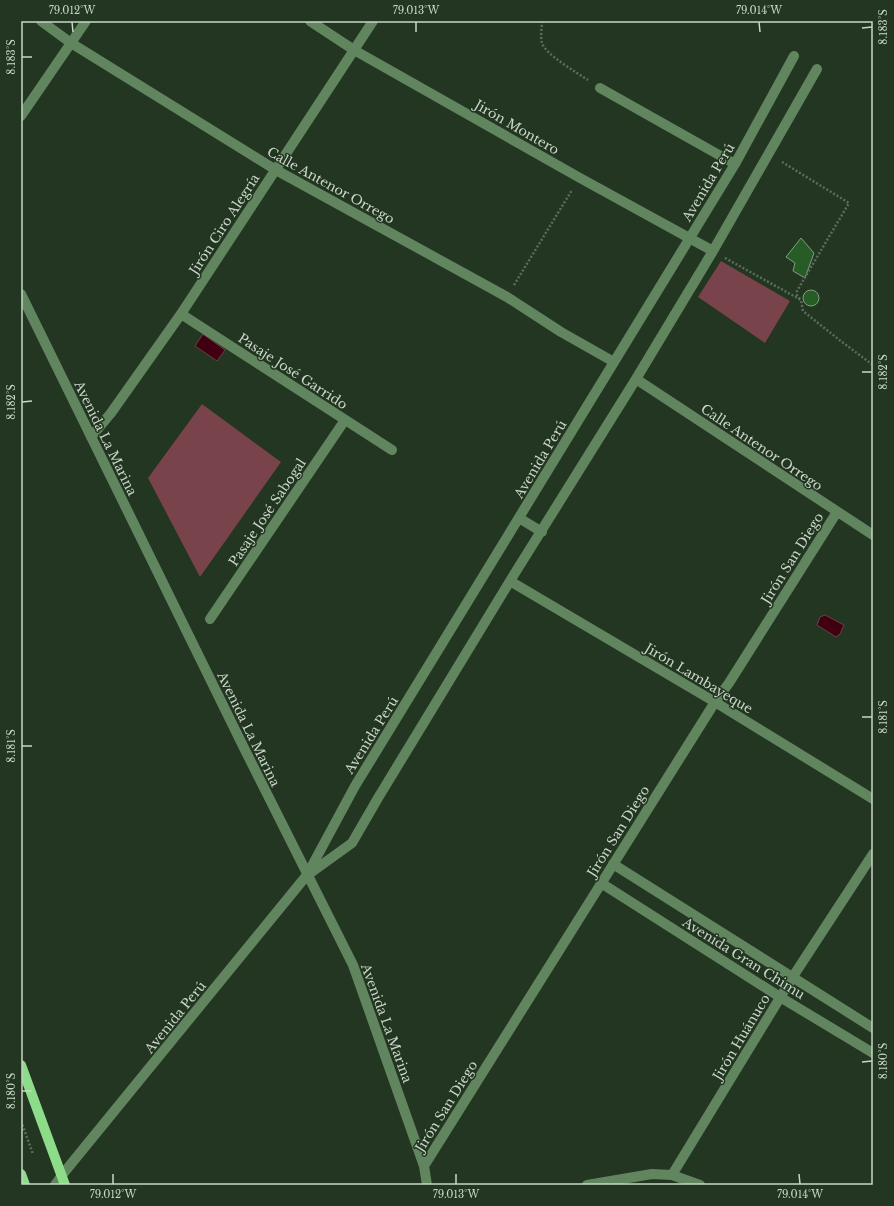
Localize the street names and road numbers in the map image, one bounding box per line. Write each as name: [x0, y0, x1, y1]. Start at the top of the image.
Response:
street label: Jirón Montero: [470, 95, 562, 159]
street label: Avenida Perú: [678, 140, 739, 225]
street label: Calle Antenor Orrego: [264, 143, 398, 228]
street label: Jirón Ciro Alegría: [184, 170, 264, 279]
street label: Pasaje José Garrido: [235, 330, 351, 413]
street label: Avenida La Marina: [70, 377, 141, 499]
street label: Calle Antenor Orrego: [698, 400, 826, 495]
street label: Avenida Perú: [510, 417, 571, 502]
street label: Pasaje José Sabogal: [225, 455, 310, 569]
street label: Jirón San Diego: [756, 509, 827, 609]
street label: Jirón Lambayeque: [640, 638, 756, 717]
street label: Avenida La Marina: [213, 668, 284, 790]
street label: Avenida Perú: [340, 693, 402, 778]
street label: Jirón San Diego: [582, 782, 653, 882]
street label: Avenida Gran Chimu: [679, 913, 808, 1003]
street label: Avenida La Marina: [357, 960, 416, 1086]
street label: Avenida Perú: [140, 977, 210, 1058]
street label: Jirón Huánuco: [708, 991, 774, 1085]
street label: Jirón San Diego: [410, 1057, 481, 1157]

